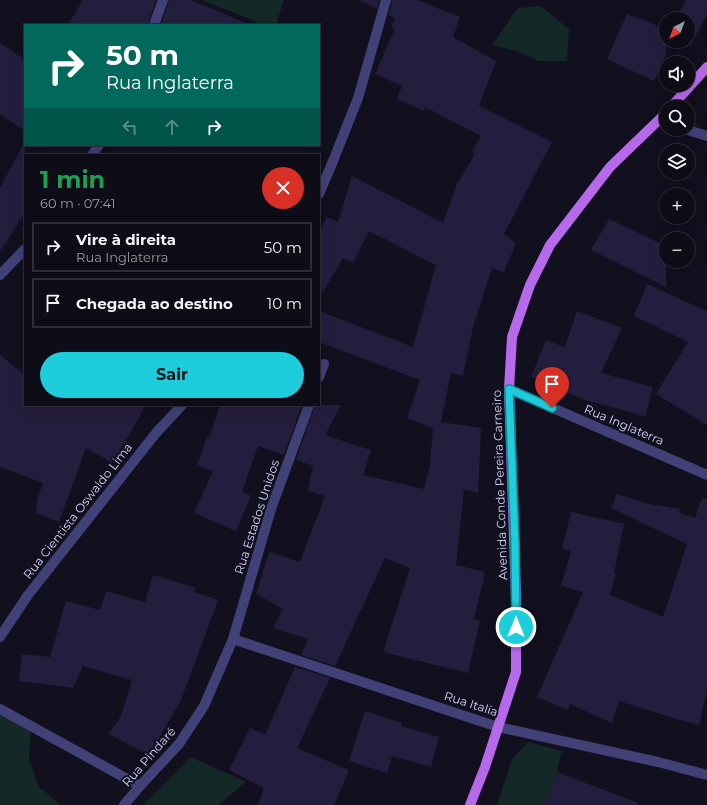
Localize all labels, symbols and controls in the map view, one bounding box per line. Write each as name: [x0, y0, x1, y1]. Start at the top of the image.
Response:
north arrow: [659, 12, 695, 48]
map controls: [659, 12, 695, 268]
text: 50 m: [106, 38, 179, 72]
icon: right: [40, 40, 92, 92]
button: sound: [659, 56, 695, 92]
text: Rua Inglaterra: [106, 72, 234, 94]
button: search: [659, 100, 695, 136]
icon: left: [119, 116, 141, 138]
icon: ahead: [161, 116, 183, 138]
icon: right: [203, 116, 225, 138]
button: layers: [659, 144, 695, 180]
text: 1 min: [40, 165, 105, 194]
button: close: [262, 167, 304, 209]
button: +: [659, 188, 695, 224]
text: 60 m · 07:41: [40, 195, 115, 211]
text: Vire à direita: [76, 230, 176, 249]
button: −: [659, 232, 695, 268]
icon: right: [42, 236, 64, 258]
text: 50 m: [264, 238, 302, 257]
text: Rua Inglaterra: [76, 249, 168, 265]
icon: arrive: [42, 292, 64, 314]
text: Chegada ao destino: [76, 294, 233, 313]
text: 10 m: [267, 294, 302, 313]
button: Sair: [40, 352, 304, 398]
pin: [535, 367, 569, 408]
icon: arrive: [541, 373, 563, 395]
street label: Avenida Conde Pereira Carneiro: [489, 390, 510, 580]
street label: Rua Inglaterra: [582, 401, 666, 448]
street label: Rua Cientista Oswaldo Lima: [20, 440, 135, 582]
street label: Rua Estados Unidos: [231, 458, 282, 576]
position arrow: [495, 606, 537, 648]
street label: Rua Italía: [442, 688, 500, 719]
street label: Rua Pindaré: [119, 724, 179, 790]

